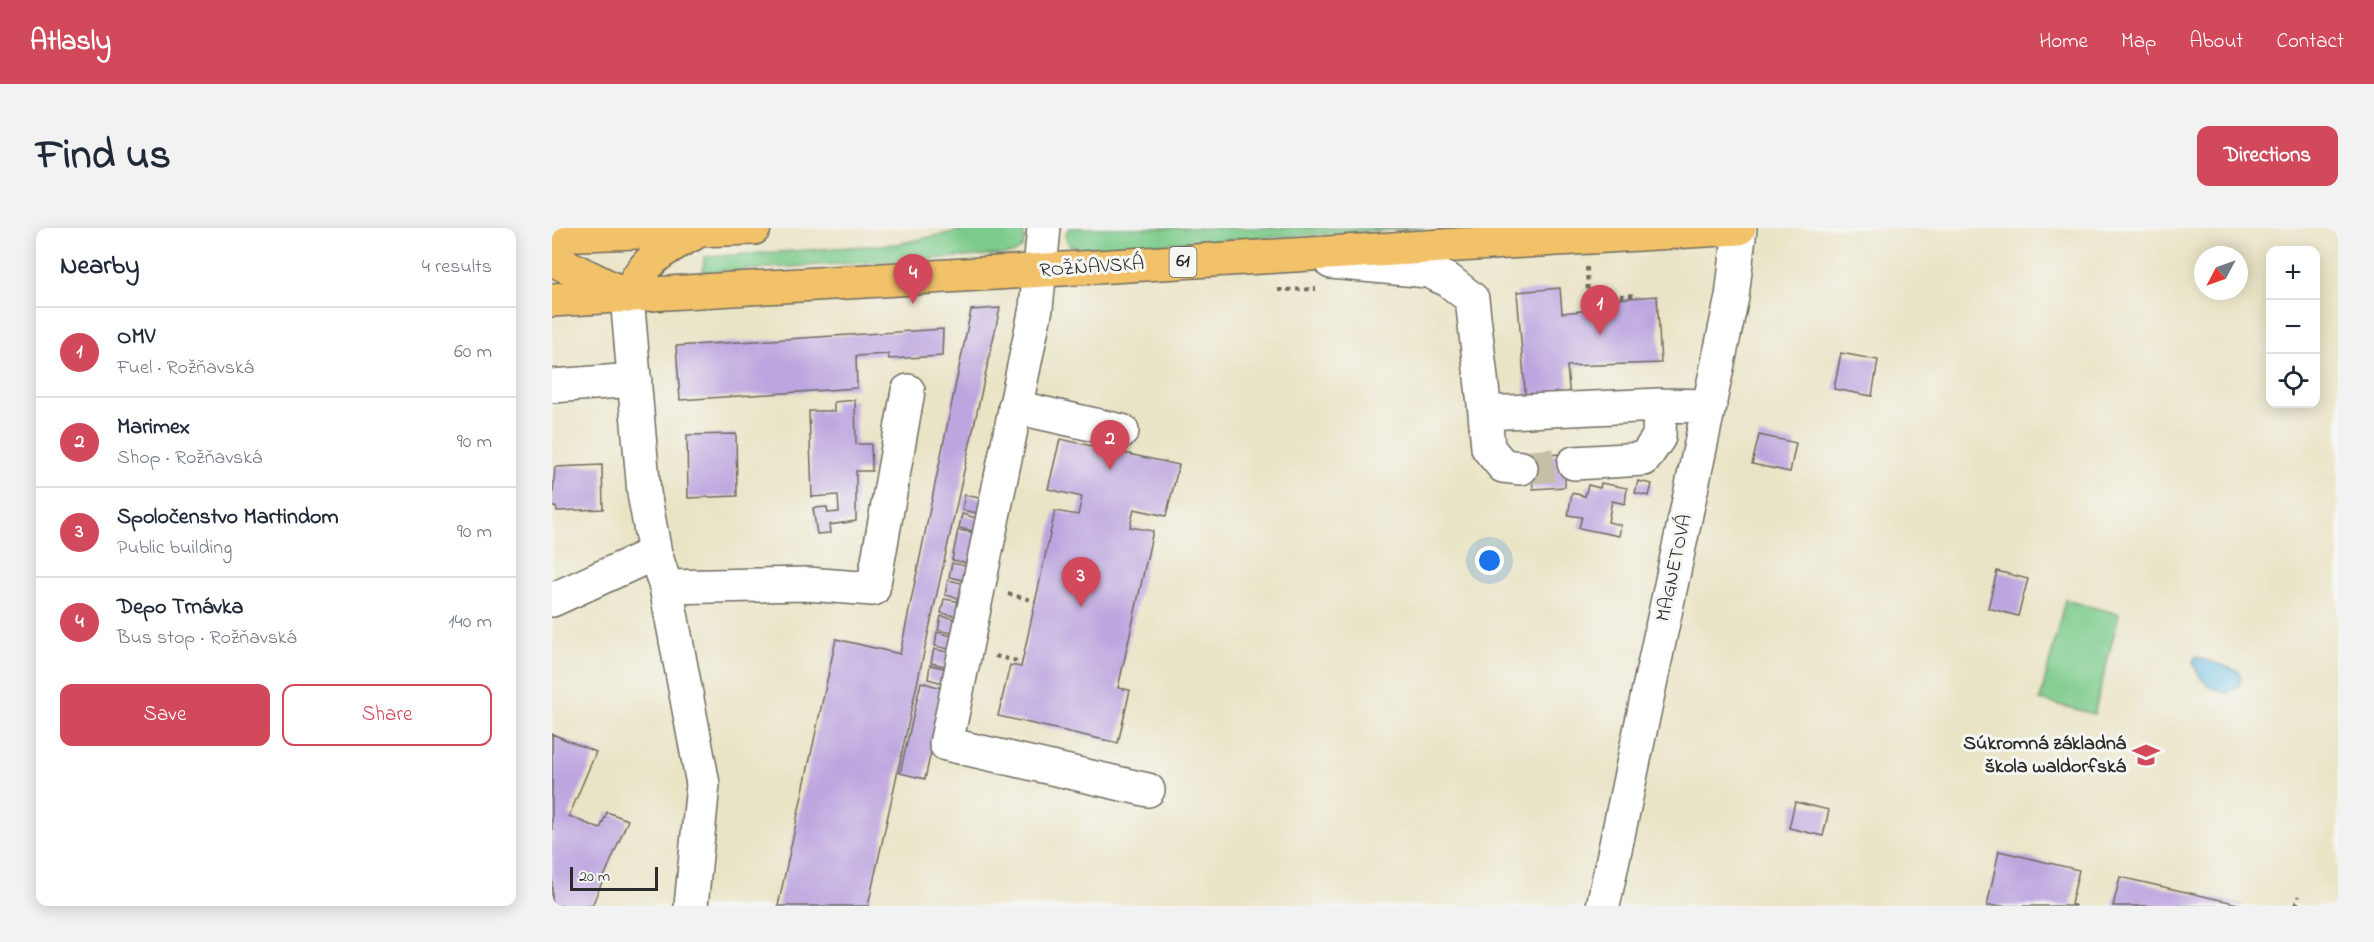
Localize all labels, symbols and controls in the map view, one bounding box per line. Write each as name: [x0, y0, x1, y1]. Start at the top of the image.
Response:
text: Atlasly: [30, 22, 111, 63]
text: Home: [2039, 27, 2088, 57]
text: Map: [2121, 27, 2156, 57]
text: About: [2189, 27, 2243, 57]
text: Contact: [2276, 27, 2344, 57]
text: Find us: [36, 126, 171, 187]
button: Directions: [2197, 126, 2338, 186]
north arrow: [2194, 246, 2248, 300]
map controls: [2266, 246, 2320, 408]
button: +: [2266, 246, 2320, 300]
road number: 61: [1170, 247, 1196, 277]
text: Nearby: [60, 248, 139, 286]
street label: ROŽŇAVSKÁ: [1039, 250, 1145, 286]
text: 4 results: [422, 253, 492, 282]
pin: 4: [894, 254, 932, 304]
pin: 1: [1580, 285, 1620, 335]
button: −: [2266, 300, 2320, 354]
text: OMV: [117, 322, 155, 354]
text: 1: [76, 338, 83, 367]
text: 60 m: [454, 338, 492, 367]
text: Fuel · Rožňavská: [117, 354, 254, 383]
button: locate: [2266, 354, 2320, 408]
text: Marimex: [117, 412, 190, 444]
pin: 2: [1090, 420, 1130, 470]
text: 2: [75, 428, 84, 457]
text: 90 m: [457, 428, 492, 457]
text: Shop · Rožňavská: [117, 444, 262, 473]
text: Spoločenstvo Martindom: [117, 502, 339, 534]
street label: MAGNETOVÁ: [1649, 512, 1701, 624]
text: 3: [75, 518, 84, 547]
text: 90 m: [457, 518, 492, 547]
text: Public building: [117, 534, 232, 563]
your location: [1475, 546, 1504, 575]
pin: 3: [1062, 558, 1100, 607]
text: Depo Trnávka: [117, 592, 243, 624]
text: 4: [75, 608, 84, 637]
text: 140 m: [448, 608, 492, 637]
text: Bus stop · Rožňavská: [117, 624, 297, 653]
button: Save: [60, 684, 270, 746]
button: Share: [282, 684, 492, 746]
place label: Súkromná základná škola waldorfská: [1963, 730, 2127, 782]
school or university icon: Súkromná základná škola waldorfská: [2131, 740, 2161, 770]
scale bar: [570, 864, 658, 892]
text: 20 m: [579, 865, 610, 889]

